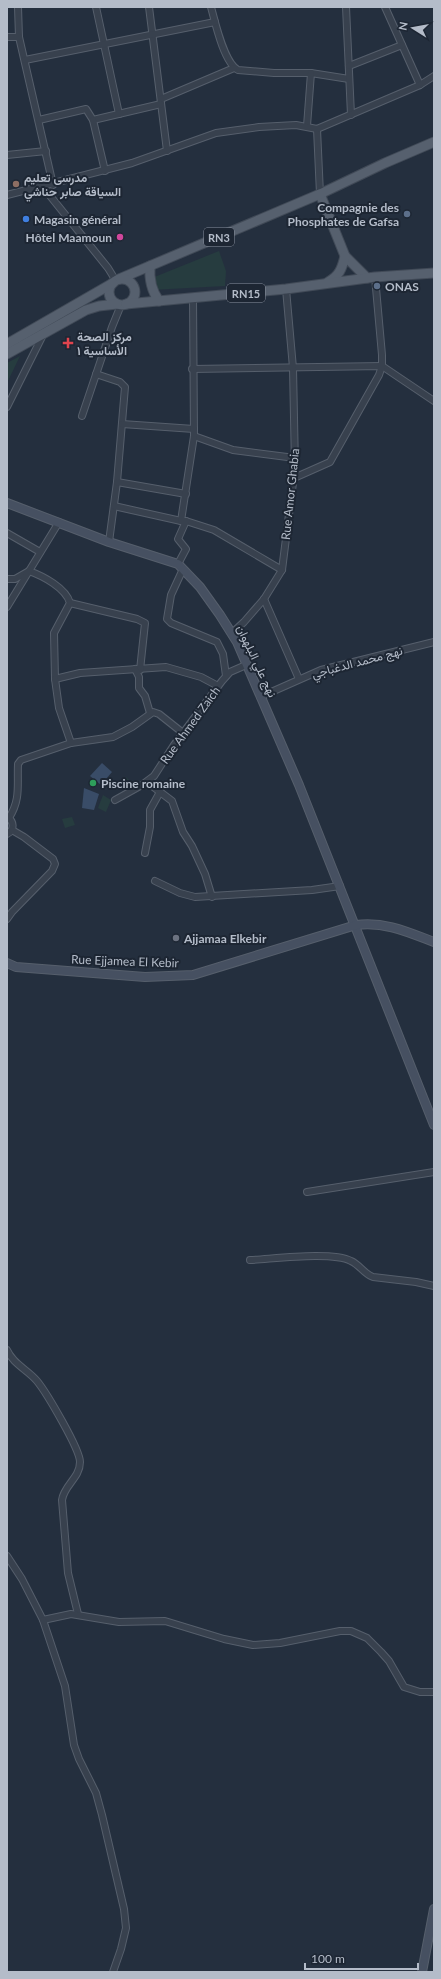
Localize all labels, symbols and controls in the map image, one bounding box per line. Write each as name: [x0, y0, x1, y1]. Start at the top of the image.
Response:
north arrow: [393, 8, 433, 48]
text: N: [396, 21, 410, 31]
place label: مدرسى تعليم السياقة صابر حناشي: [24, 170, 121, 202]
marker: مدرسى تعليم السياقة صابر حناشي: [11, 179, 21, 189]
place label: Compagnie des Phosphates de Gafsa: [288, 200, 399, 229]
marker: Compagnie des Phosphates de Gafsa: [402, 209, 412, 219]
place label: Magasin général: [34, 212, 121, 227]
marker: Magasin général: [21, 214, 31, 224]
road number: RN3: [204, 228, 234, 246]
place label: Hôtel Maamoun: [26, 230, 112, 245]
marker: Hôtel Maamoun: [115, 232, 125, 242]
place label: ONAS: [385, 279, 419, 294]
marker: ONAS: [372, 281, 382, 291]
road number: RN15: [227, 284, 265, 302]
place label: مركز الصحة الأساسية ١: [77, 329, 132, 358]
marker: مركز الصحة الأساسية ١: [62, 337, 74, 349]
street label: Rue Amor Ghabia: [278, 448, 302, 540]
street label: نهج علي البلهوان: [231, 622, 280, 701]
street label: نهج محمد الدغباجي: [310, 643, 405, 684]
street label: Rue Ahmed Zaich: [157, 683, 223, 767]
place label: Piscine romaine: [101, 776, 186, 791]
marker: Piscine romaine: [88, 778, 98, 788]
place label: Ajjamaa Elkebir: [183, 931, 267, 946]
marker: Ajjamaa Elkebir: [171, 933, 181, 943]
street label: Rue Ejjamea El Kebir: [71, 952, 180, 970]
scale bar: [305, 1945, 418, 1971]
text: 100 m: [311, 1951, 345, 1966]

